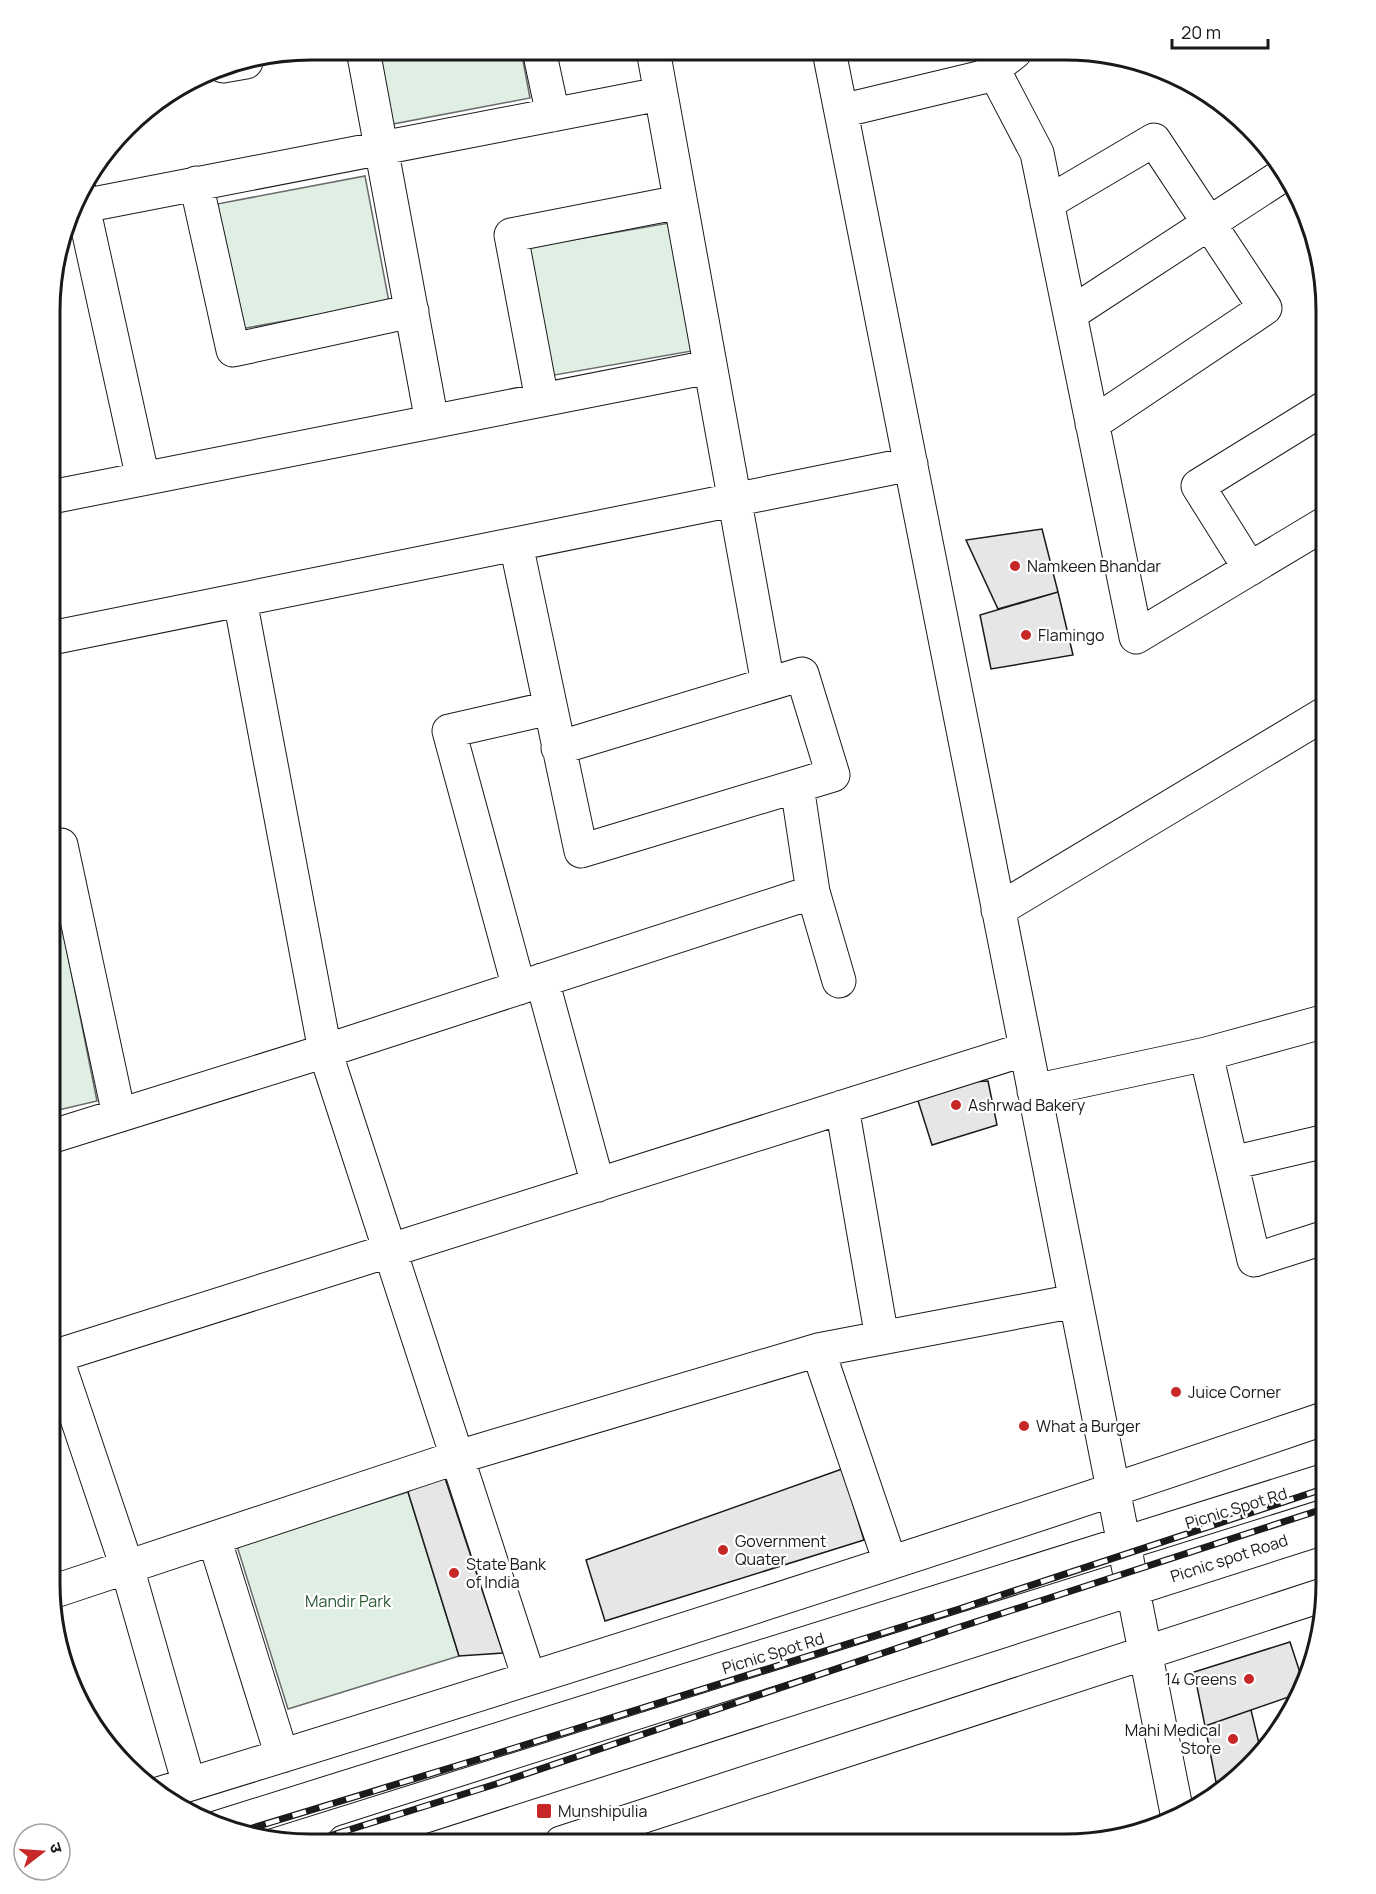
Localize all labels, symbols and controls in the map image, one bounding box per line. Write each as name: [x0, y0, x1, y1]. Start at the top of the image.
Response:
scale bar: [1172, 12, 1268, 50]
text: 20 m: [1181, 20, 1221, 44]
place label: Namkeen Bhandar: [1027, 555, 1161, 577]
marker: Namkeen Bhandar: [1008, 559, 1022, 573]
place label: Flamingo: [1038, 624, 1104, 646]
marker: Flamingo: [1019, 628, 1033, 642]
place label: Ashrwad Bakery: [968, 1094, 1086, 1116]
marker: Ashrwad Bakery: [949, 1098, 963, 1112]
place label: Juice Corner: [1188, 1381, 1281, 1403]
marker: Juice Corner: [1169, 1385, 1183, 1399]
place label: What a Burger: [1036, 1415, 1141, 1437]
marker: What a Burger: [1017, 1419, 1031, 1433]
street label: Picnic Spot Rd: [1182, 1482, 1290, 1534]
street label: Picnic spot Road: [1167, 1529, 1291, 1587]
place label: Government Quater: [735, 1530, 826, 1570]
marker: Government Quater: [716, 1543, 730, 1557]
place label: State Bank of India: [466, 1553, 547, 1593]
marker: State Bank of India: [447, 1566, 461, 1580]
park label: Mandir Park: [305, 1590, 392, 1612]
street label: Picnic Spot Rd: [719, 1627, 827, 1679]
place label: 14 Greens: [1165, 1668, 1237, 1690]
marker: 14 Greens: [1242, 1672, 1256, 1686]
place label: Mahi Medical Store: [1125, 1719, 1221, 1759]
marker: Mahi Medical Store: [1226, 1732, 1240, 1746]
place label: Munshipulia: [558, 1800, 647, 1822]
marker: Munshipulia: [535, 1802, 553, 1820]
north arrow: [12, 1822, 72, 1882]
text: उ: [44, 1840, 68, 1856]

